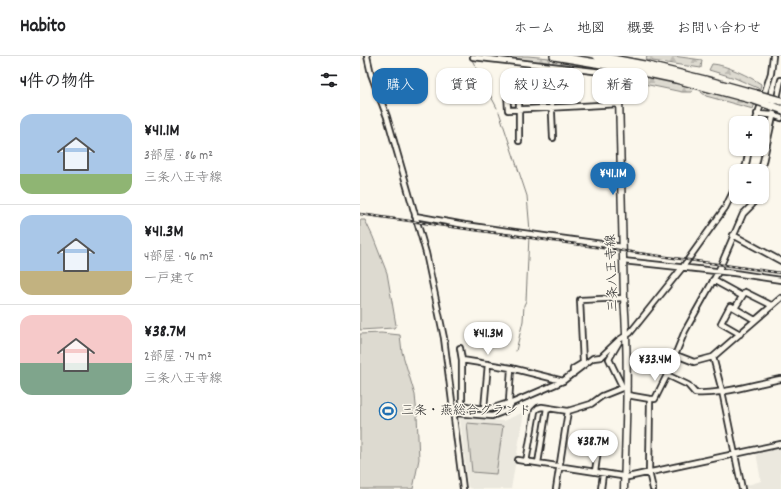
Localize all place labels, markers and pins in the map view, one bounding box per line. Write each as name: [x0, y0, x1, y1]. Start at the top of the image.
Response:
pin: ¥41.1M: [580, 162, 646, 196]
pin: ¥41.3M: [455, 322, 521, 356]
pin: ¥33.4M: [622, 348, 688, 382]
sports icon: 三条・燕総合グランド: [378, 401, 398, 421]
place label: 三条・燕総合グランド: [401, 402, 531, 421]
pin: ¥38.7M: [560, 430, 626, 464]

